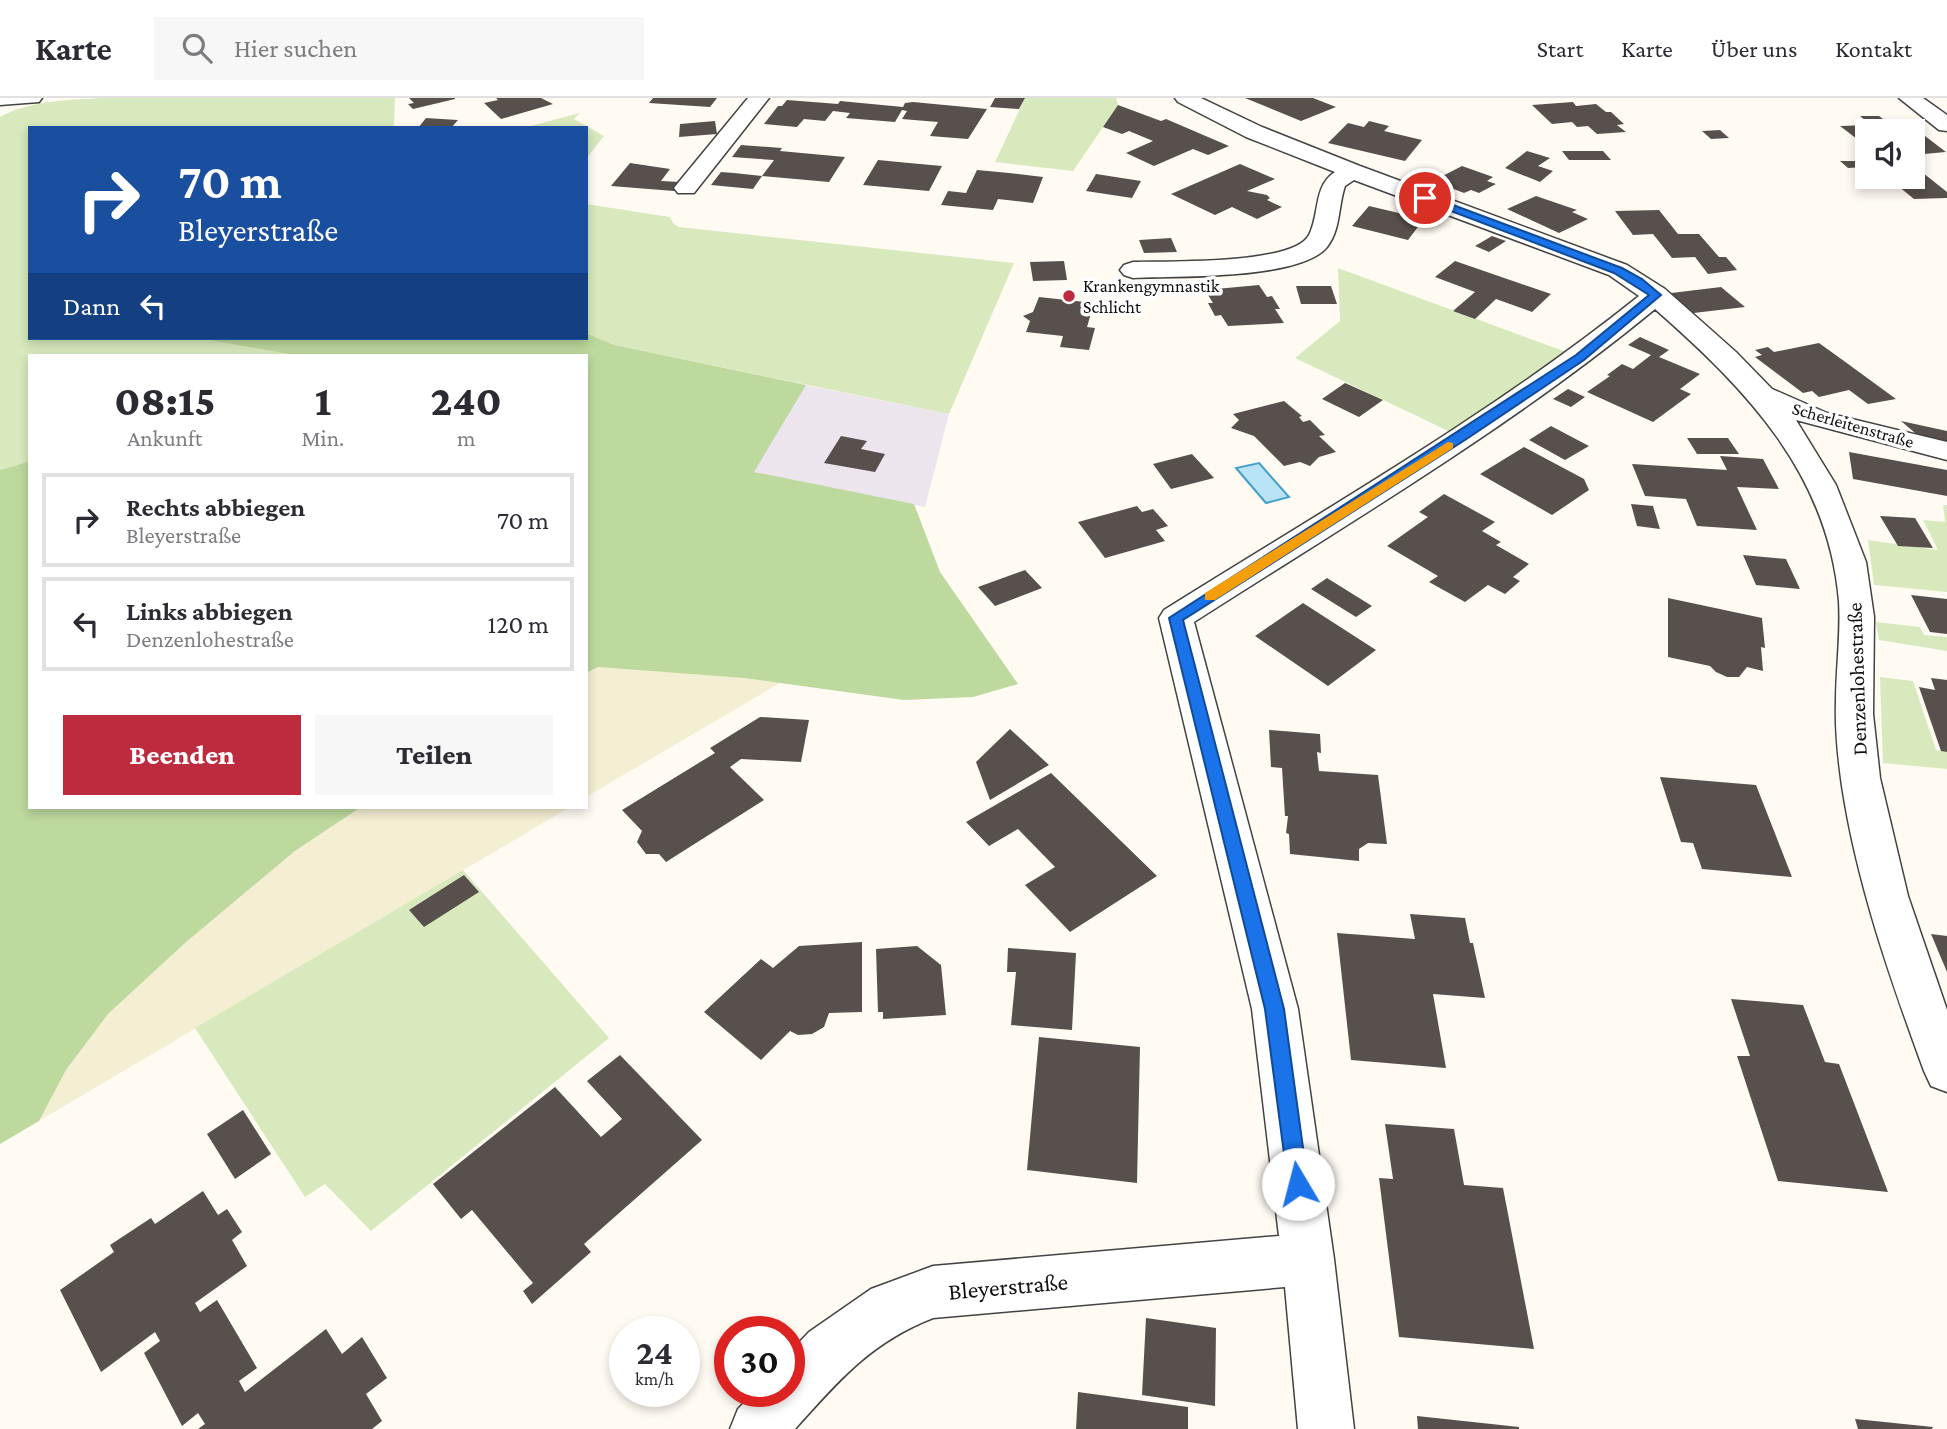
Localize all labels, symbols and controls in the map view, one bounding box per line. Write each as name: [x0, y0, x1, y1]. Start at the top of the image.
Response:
search box: [154, 17, 644, 80]
icon: search: [178, 29, 216, 67]
text: Karte: [35, 30, 112, 67]
text: Hier suchen: [234, 34, 357, 63]
text: Start: [1537, 35, 1583, 62]
text: Karte: [1621, 35, 1673, 62]
text: Über uns: [1711, 35, 1797, 62]
text: Kontakt: [1835, 35, 1912, 62]
map controls: [1855, 119, 1925, 189]
button: sound: [1855, 119, 1925, 189]
icon: right: [63, 154, 154, 245]
text: 70 m: [178, 154, 282, 209]
pin: [1395, 168, 1455, 228]
icon: arrive: [1406, 179, 1444, 217]
text: Bleyerstraße: [178, 212, 338, 248]
place label: Krankengymnastik Schlicht: [1083, 276, 1220, 317]
icon: left: [134, 287, 172, 325]
marker: Krankengymnastik Schlicht: [1061, 288, 1077, 304]
text: Dann: [63, 292, 120, 321]
text: 08:15: [114, 377, 215, 424]
text: 1: [315, 377, 331, 424]
text: 240: [430, 377, 502, 424]
street label: Scherleitenstraße: [1790, 398, 1916, 452]
text: Ankunft: [127, 425, 202, 451]
text: Min.: [302, 425, 344, 451]
text: m: [457, 425, 475, 451]
text: Rechts abbiegen: [126, 493, 305, 522]
icon: right: [67, 501, 105, 539]
text: 70 m: [497, 506, 549, 535]
text: Bleyerstraße: [126, 522, 241, 548]
text: Links abbiegen: [126, 597, 293, 626]
street label: Denzenlohestraße: [1842, 602, 1872, 756]
icon: left: [67, 605, 105, 643]
text: 120 m: [488, 610, 549, 639]
text: Denzenlohestraße: [126, 626, 294, 652]
button: Beenden: [63, 715, 301, 795]
button: Teilen: [315, 715, 553, 795]
position arrow: [1261, 1147, 1335, 1221]
street label: Bleyerstraße: [947, 1267, 1069, 1305]
speed limit sign: 30: [714, 1316, 805, 1407]
text: 24: [636, 1333, 673, 1372]
text: km/h: [635, 1369, 674, 1389]

